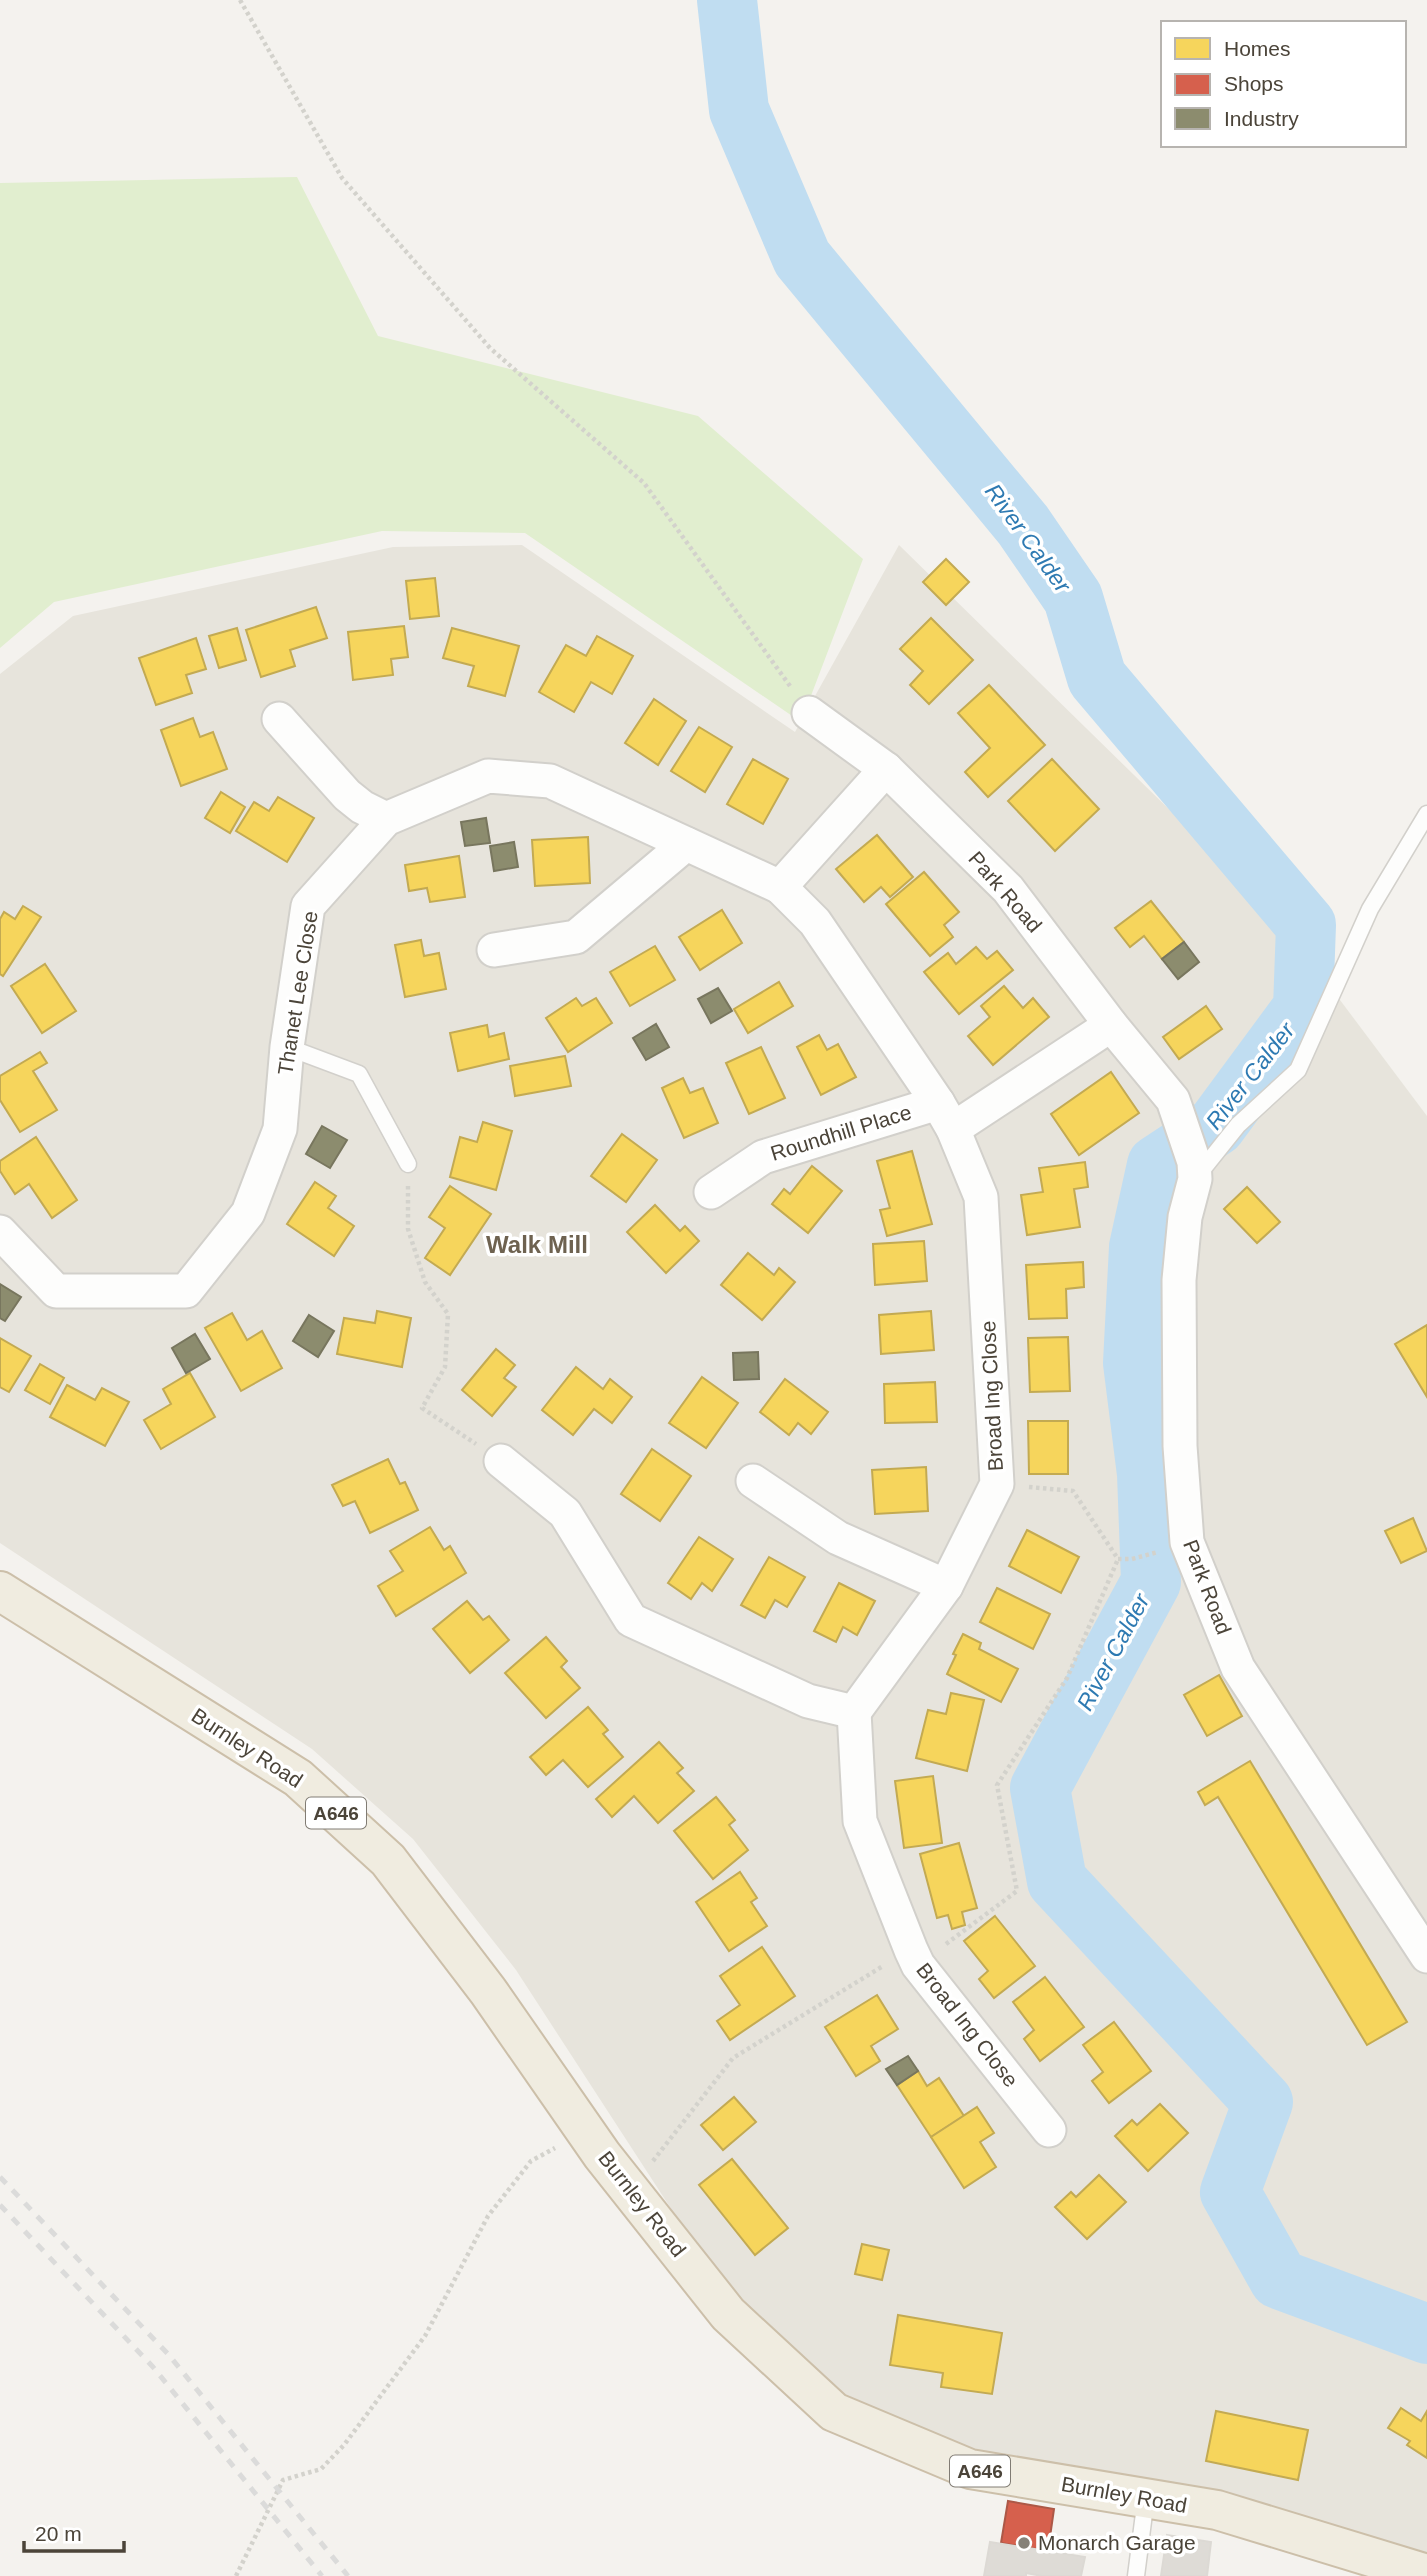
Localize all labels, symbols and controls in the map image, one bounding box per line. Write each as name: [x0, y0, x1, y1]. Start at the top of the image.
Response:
legend: [1161, 21, 1406, 147]
text: Homes: [1224, 37, 1291, 60]
text: Shops: [1224, 72, 1284, 95]
text: Industry: [1224, 107, 1299, 130]
water label: River Calder: [980, 479, 1077, 598]
street label: Park Road: [964, 847, 1047, 937]
street label: Thanet Lee Close: [273, 909, 322, 1077]
water label: River Calder: [1200, 1017, 1300, 1134]
street label: Roundhill Place: [768, 1100, 914, 1165]
district label: Walk Mill: [486, 1231, 588, 1258]
street label: Broad Ing Close: [976, 1320, 1007, 1472]
street label: Park Road: [1179, 1536, 1236, 1637]
water label: River Calder: [1072, 1588, 1155, 1715]
street label: Burnley Road: [188, 1703, 307, 1792]
road number: A646: [306, 1798, 366, 1828]
street label: Broad Ing Close: [912, 1958, 1023, 2091]
street label: Burnley Road: [594, 2146, 691, 2261]
road number: A646: [950, 2456, 1010, 2486]
street label: Burnley Road: [1059, 2472, 1189, 2517]
scale bar: [24, 2510, 124, 2554]
text: 20 m: [35, 2522, 82, 2545]
place label: Monarch Garage: [1038, 2531, 1196, 2554]
marker: Monarch Garage: [1016, 2535, 1032, 2551]

